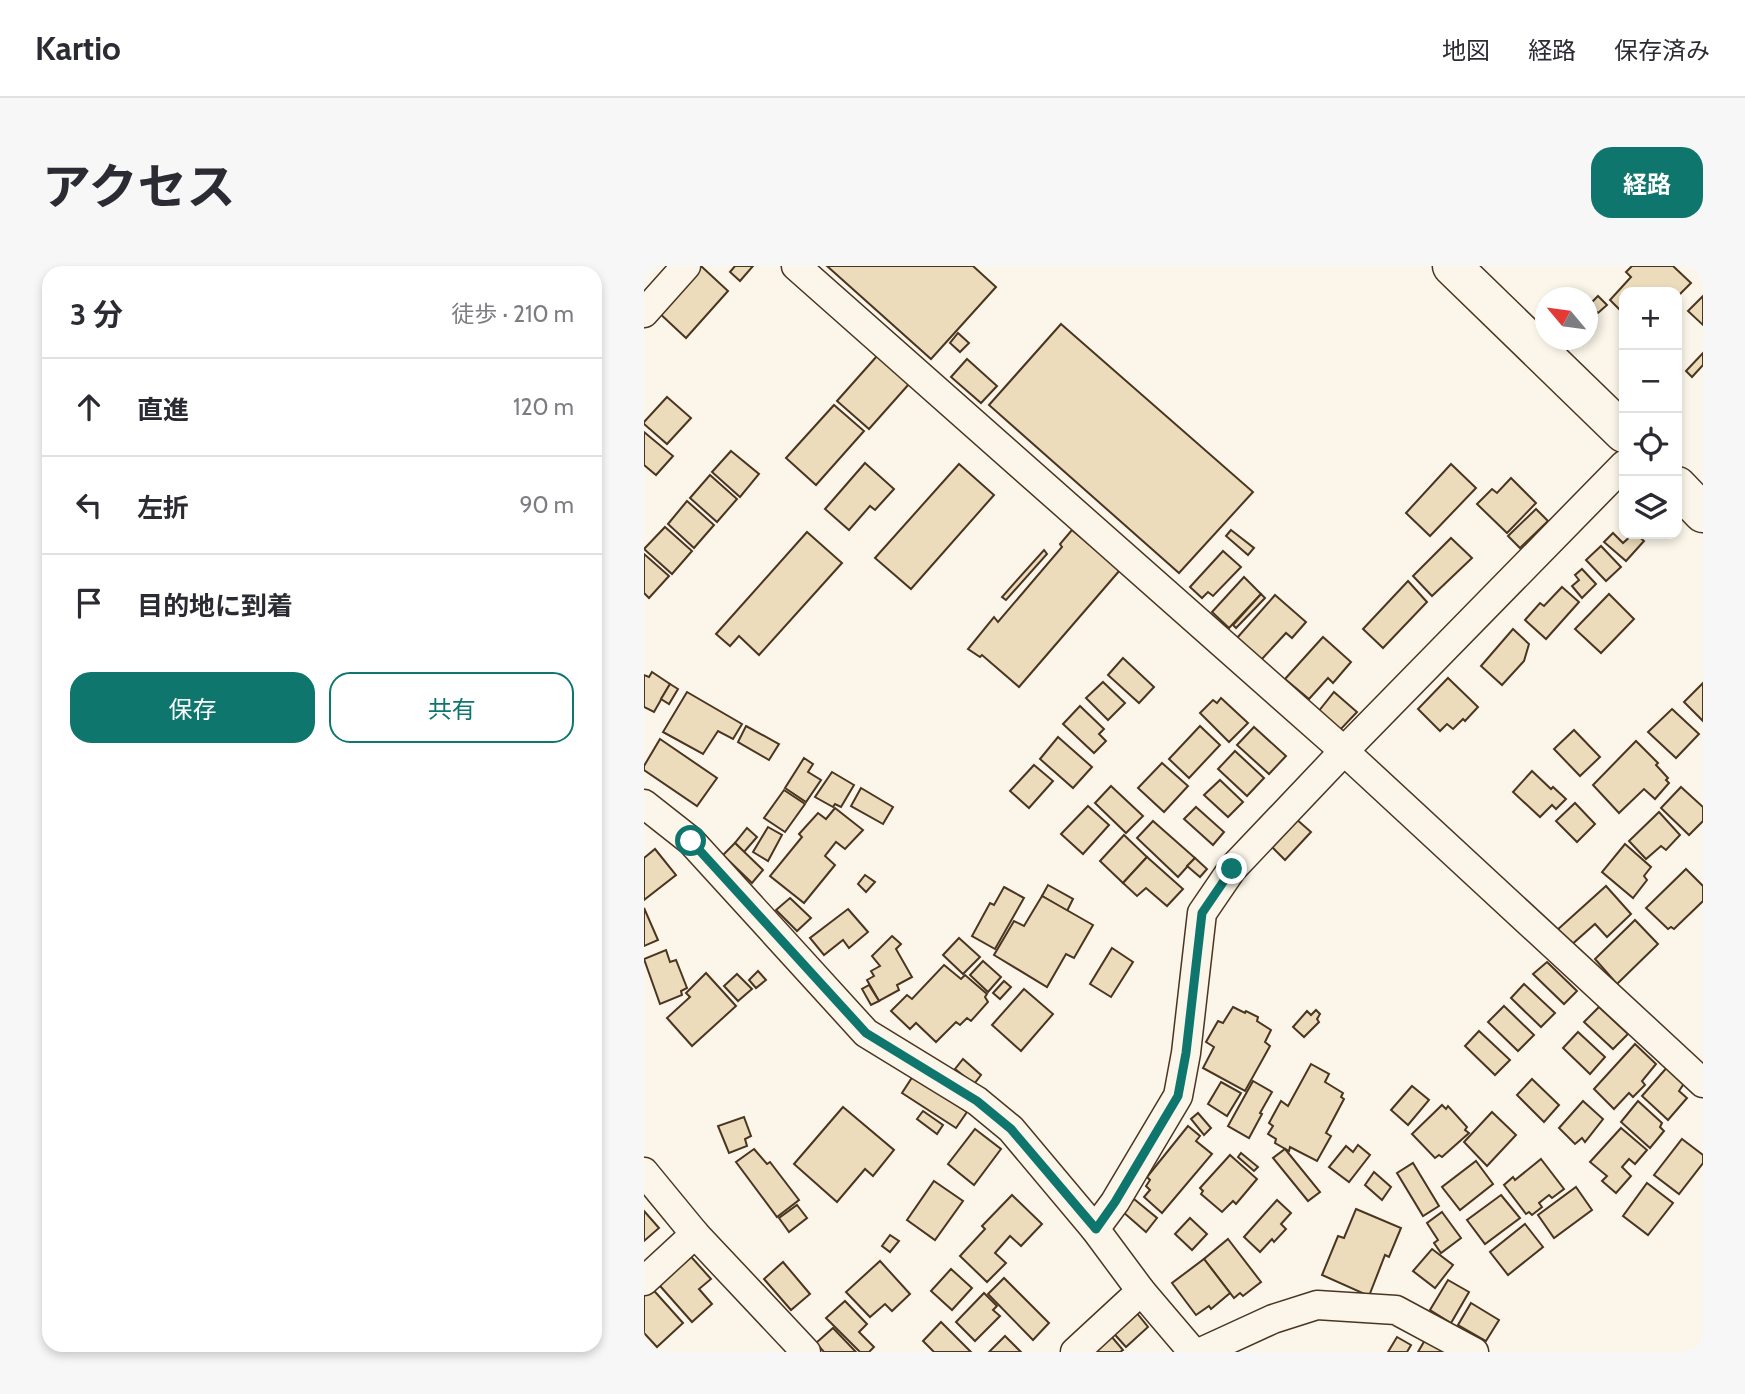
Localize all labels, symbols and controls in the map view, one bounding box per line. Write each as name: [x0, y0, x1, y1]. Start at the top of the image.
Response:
text: Kartio: [35, 28, 121, 68]
text: 地図: [1442, 36, 1490, 65]
text: 経路: [1528, 36, 1576, 65]
text: 保存済み: [1614, 36, 1710, 65]
button: 経路: [1591, 147, 1703, 218]
text: アクセス: [42, 157, 236, 216]
north arrow: [1535, 287, 1598, 350]
map controls: [1619, 287, 1682, 539]
button: +: [1619, 287, 1682, 350]
text: 3 分: [70, 296, 123, 333]
text: 徒歩 · 210 m: [451, 300, 574, 328]
button: −: [1619, 350, 1682, 413]
icon: ahead: [70, 388, 108, 426]
text: 120 m: [513, 393, 574, 421]
text: 直進: [137, 394, 189, 426]
button: locate: [1619, 413, 1682, 476]
button: layers: [1619, 476, 1682, 539]
icon: left: [70, 486, 108, 524]
text: 90 m: [520, 491, 574, 519]
text: 左折: [137, 492, 189, 524]
icon: arrive: [70, 584, 108, 622]
text: 目的地に到着: [137, 590, 293, 622]
button: 保存: [70, 672, 315, 743]
button: 共有: [329, 672, 574, 743]
route start: [675, 825, 706, 856]
route end: [1216, 853, 1247, 884]

